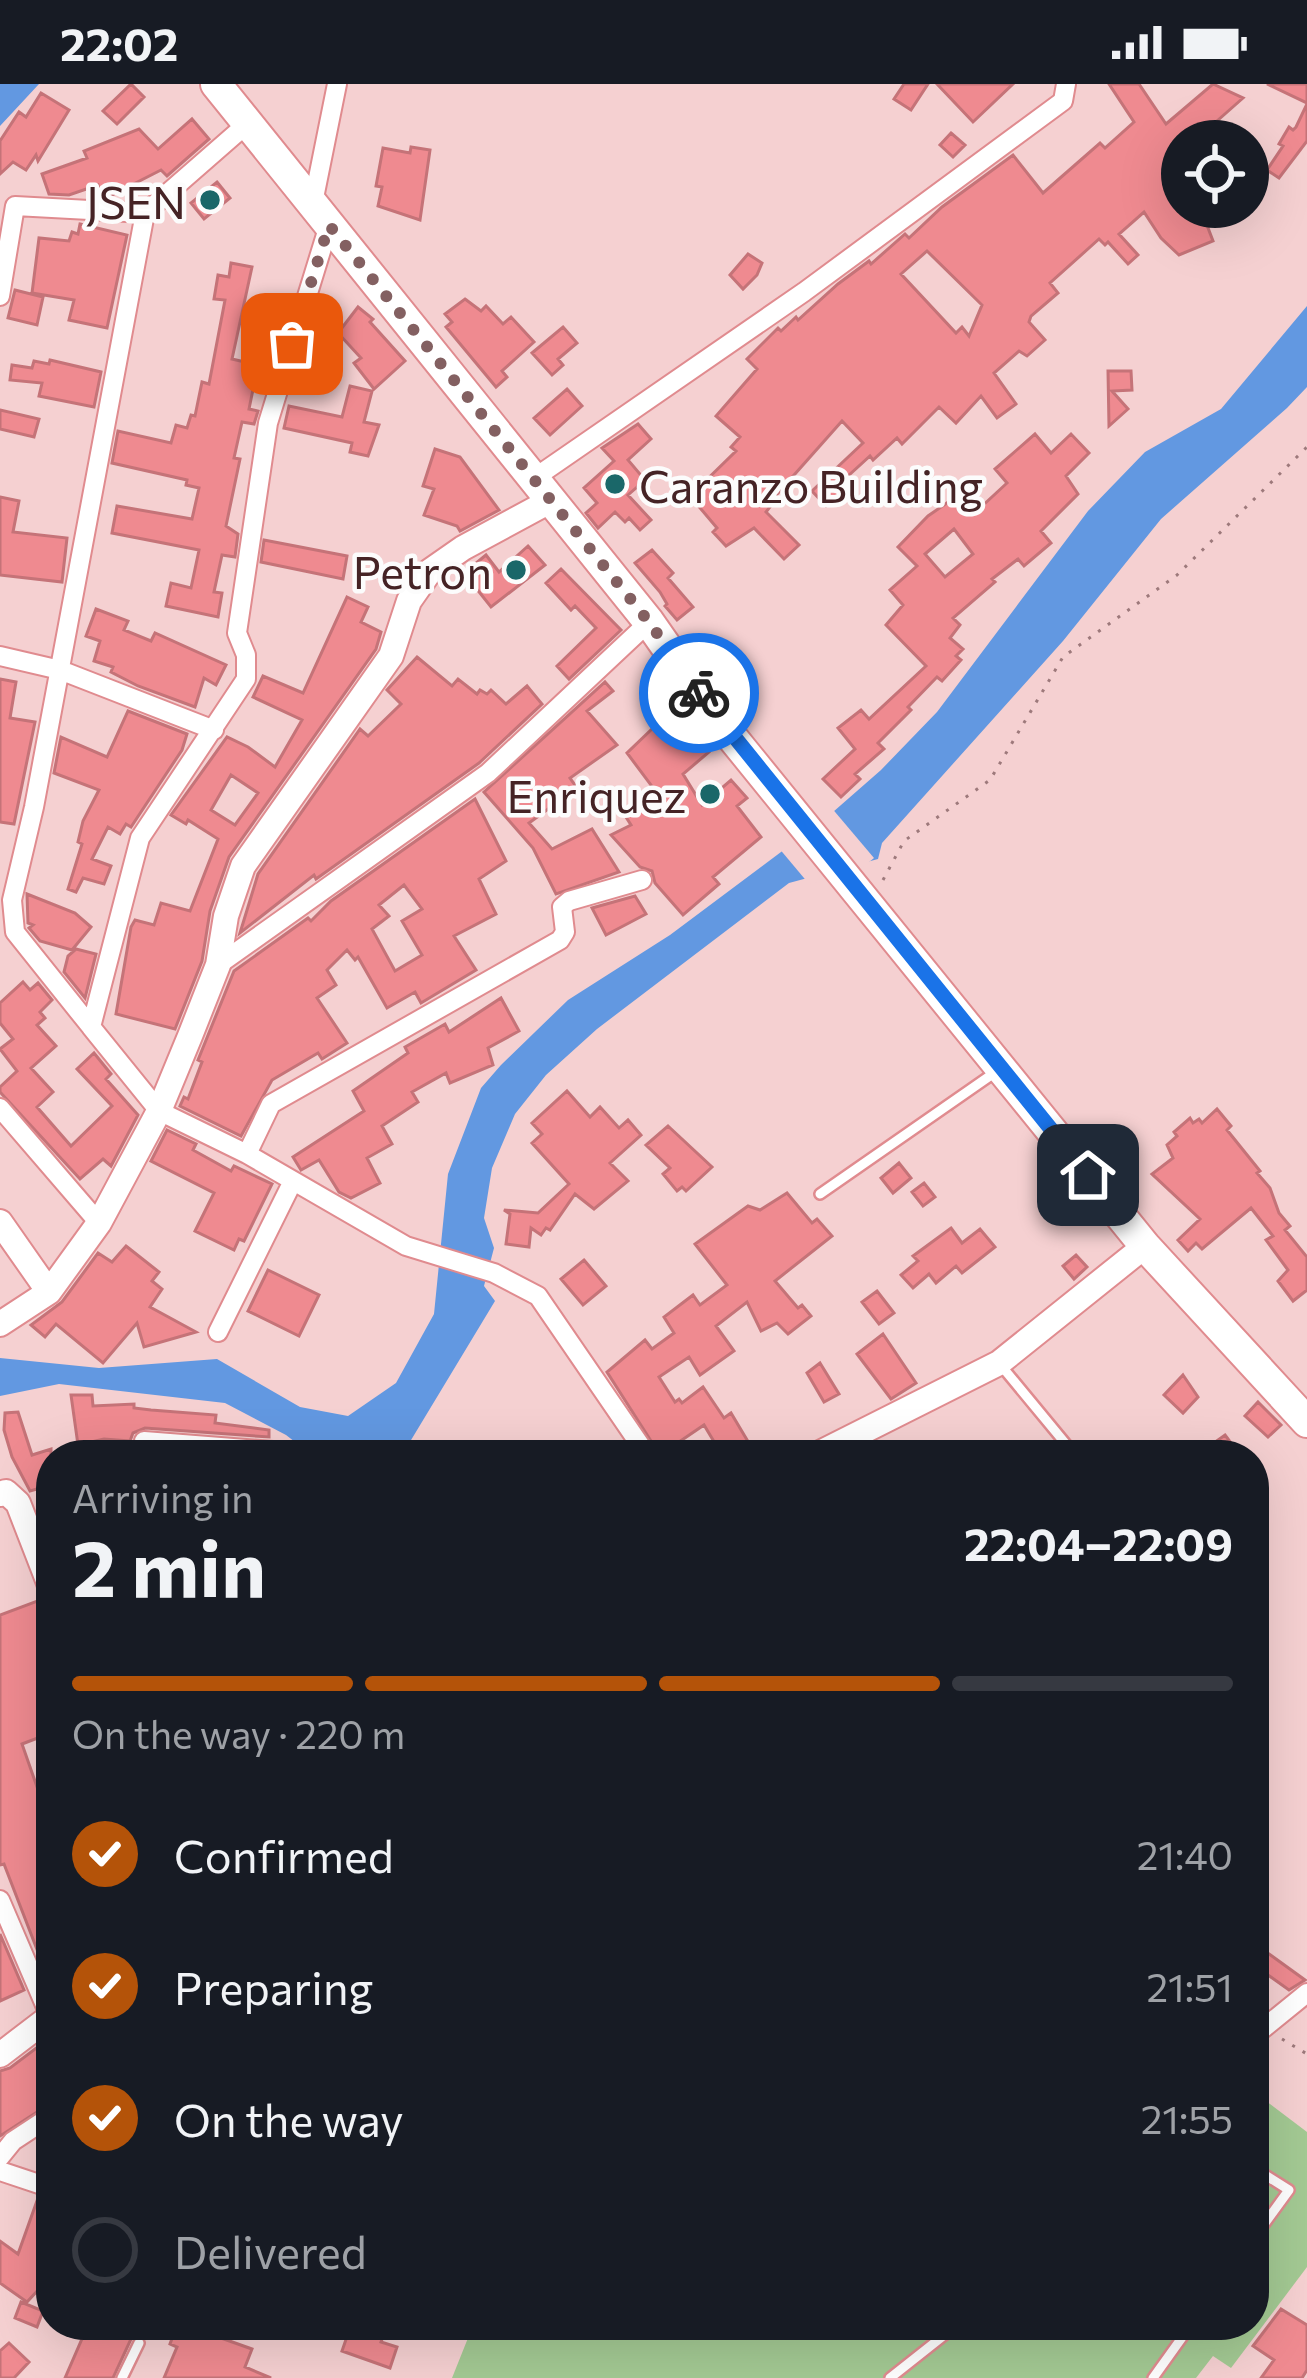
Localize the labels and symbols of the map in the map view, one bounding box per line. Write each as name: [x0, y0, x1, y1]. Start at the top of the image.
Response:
place label: JSEN: [86, 173, 186, 228]
marker: JSEN: [197, 187, 223, 213]
pin: [241, 293, 343, 395]
place label: Caranzo Building: [639, 457, 983, 512]
marker: Caranzo Building: [602, 471, 628, 497]
place label: Petron: [353, 543, 492, 598]
marker: Petron: [503, 557, 529, 583]
courier: [639, 633, 759, 753]
place label: Enriquez: [506, 767, 686, 822]
marker: Enriquez: [697, 781, 723, 807]
pin: [1037, 1124, 1139, 1226]

